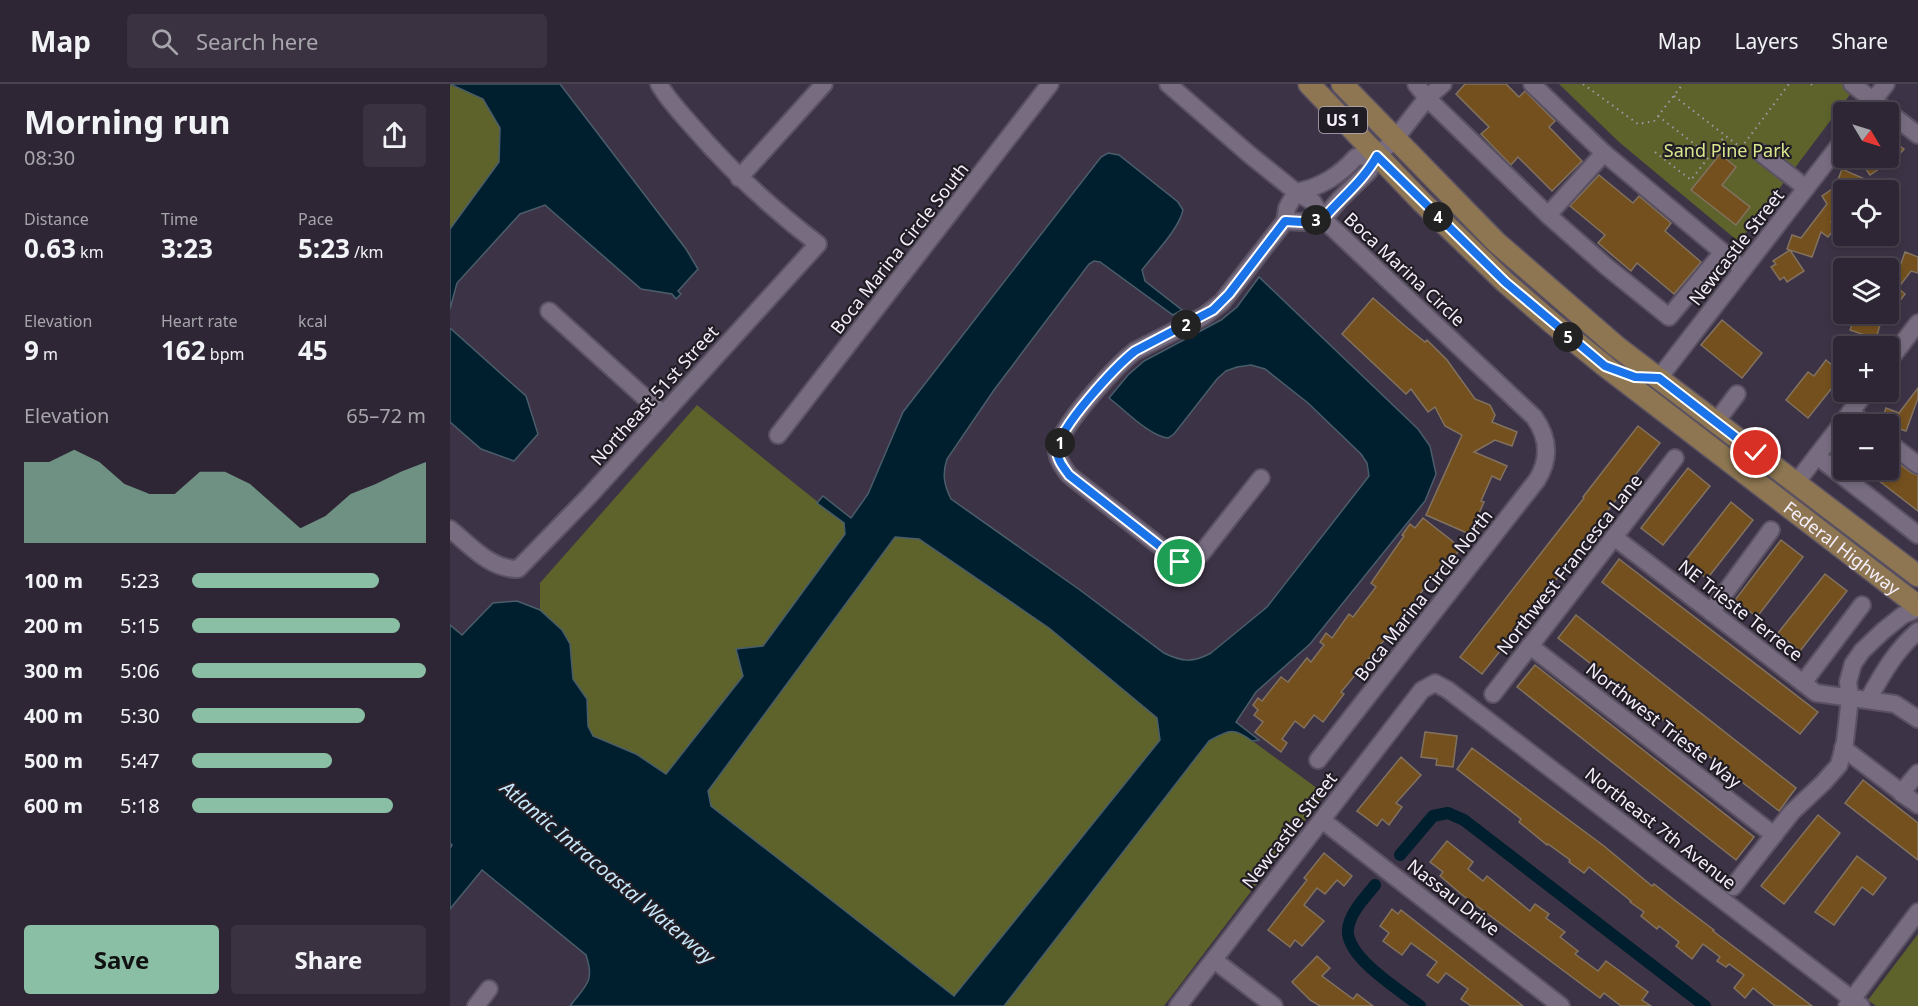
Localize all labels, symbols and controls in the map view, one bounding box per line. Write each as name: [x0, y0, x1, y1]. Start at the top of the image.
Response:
search box: [127, 14, 547, 68]
text: Map: [30, 22, 91, 60]
icon: search: [148, 25, 181, 58]
text: Search here: [196, 26, 318, 56]
text: Map: [1658, 27, 1702, 55]
text: Layers: [1735, 27, 1799, 55]
text: Share: [1832, 27, 1888, 55]
text: Morning run: [24, 99, 230, 144]
north arrow: [1833, 102, 1899, 168]
map controls: [1833, 102, 1899, 480]
button: share: [363, 104, 426, 167]
road number: US 1: [1319, 107, 1367, 133]
park label: Sand Pine Park: [1664, 138, 1791, 162]
text: 08:30: [24, 144, 75, 171]
street label: Boca Marina Circle South: [825, 157, 973, 339]
button: locate: [1833, 180, 1899, 246]
street label: Newcastle Street: [1683, 184, 1789, 310]
pin: 4: [1423, 202, 1453, 232]
pin: 3: [1301, 205, 1331, 235]
text: 4: [1433, 206, 1443, 228]
street label: Boca Marina Circle: [1339, 207, 1471, 331]
text: Distance: [24, 208, 89, 230]
text: Time: [161, 208, 198, 230]
text: Pace: [298, 208, 333, 230]
text: 3: [1311, 209, 1321, 231]
text: 0.63: [24, 230, 76, 266]
text: 3:23: [161, 230, 213, 266]
text: 5:23: [298, 230, 350, 266]
text: km: [76, 241, 104, 263]
text: /km: [350, 241, 384, 263]
button: layers: [1833, 258, 1899, 324]
text: Elevation: [24, 310, 92, 332]
text: Heart rate: [161, 310, 237, 332]
text: kcal: [298, 310, 327, 332]
pin: 2: [1171, 310, 1201, 340]
text: 2: [1181, 314, 1191, 336]
street label: Northeast 51st Street: [585, 320, 724, 470]
pin: 5: [1553, 322, 1583, 352]
text: 5: [1563, 326, 1573, 348]
text: 9: [24, 332, 39, 368]
text: 162: [161, 332, 206, 368]
text: 45: [298, 332, 328, 368]
button: +: [1833, 336, 1899, 402]
text: m: [39, 343, 58, 365]
text: bpm: [206, 343, 244, 365]
text: Elevation: [24, 402, 109, 429]
text: 65–72 m: [346, 402, 426, 429]
button: −: [1833, 414, 1899, 480]
pin: [1730, 427, 1781, 478]
pin: 1: [1045, 428, 1075, 458]
text: 1: [1055, 432, 1065, 454]
icon: check: [1739, 436, 1772, 469]
street label: Northwest Francesca Lane: [1491, 469, 1647, 659]
street label: Federal Highway: [1779, 495, 1906, 601]
street label: Boca Marina Circle North: [1349, 504, 1497, 686]
pin: [1154, 536, 1205, 587]
icon: arrive: [1163, 545, 1196, 578]
street label: NE Trieste Terrece: [1674, 554, 1808, 666]
text: 100 m: [24, 567, 83, 594]
text: 5:23: [120, 567, 160, 594]
text: 200 m: [24, 612, 83, 639]
text: 5:15: [120, 612, 160, 639]
text: 300 m: [24, 657, 83, 684]
text: 5:06: [120, 657, 160, 684]
street label: Northwest Trieste Way: [1581, 657, 1747, 794]
text: 400 m: [24, 702, 83, 729]
text: 5:30: [120, 702, 160, 729]
text: 500 m: [24, 747, 83, 774]
text: 5:47: [120, 747, 160, 774]
street label: Northeast 7th Avenue: [1581, 761, 1741, 895]
street label: Newcastle Street: [1236, 767, 1342, 893]
water label: Atlantic Intracoastal Waterway: [494, 773, 722, 971]
text: 600 m: [24, 792, 83, 819]
text: 5:18: [120, 792, 160, 819]
street label: Nassau Drive: [1403, 853, 1505, 941]
button: Save: [24, 925, 219, 994]
button: Share: [231, 925, 426, 994]

